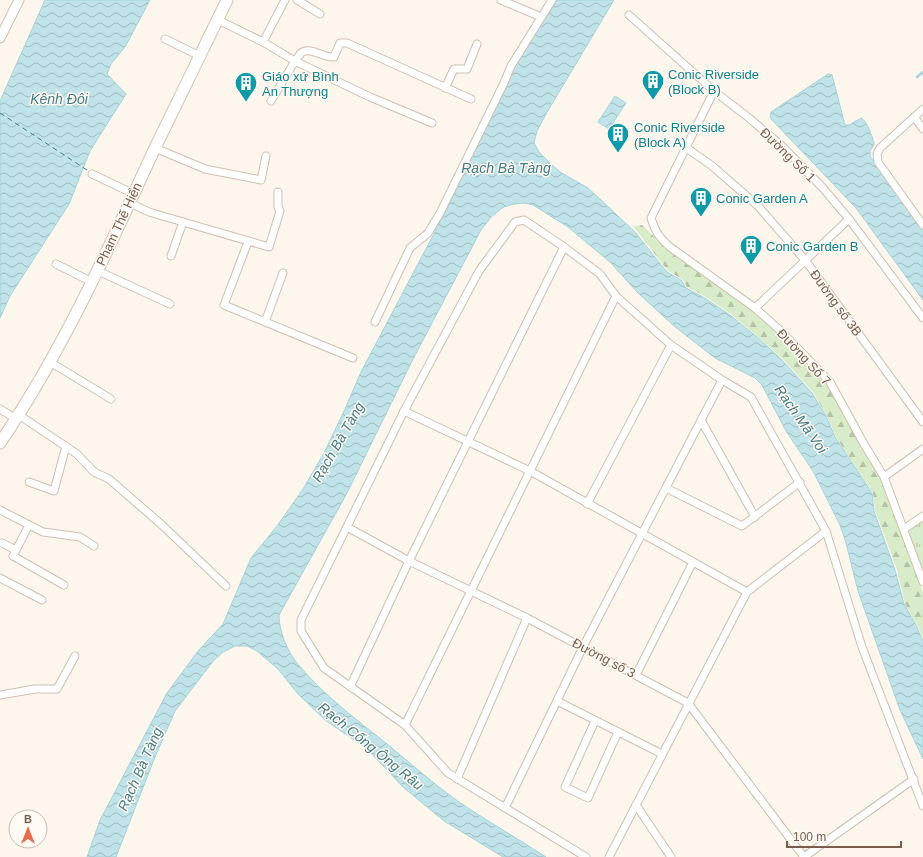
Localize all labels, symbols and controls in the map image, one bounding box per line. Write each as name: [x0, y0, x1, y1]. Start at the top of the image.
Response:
place label: Conic Riverside (Block B): [668, 67, 759, 97]
building icon: Conic Riverside (Block B): [640, 68, 666, 101]
place label: Giáo xứ Bình An Thượng: [262, 69, 339, 99]
building icon: Giáo xứ Bình An Thượng: [233, 70, 259, 103]
water label: Kênh Đôi: [30, 91, 89, 107]
place label: Conic Riverside (Block A): [634, 120, 725, 150]
building icon: Conic Riverside (Block A): [605, 121, 631, 154]
street label: Đường Số 1: [757, 125, 819, 185]
water label: Rạch Bà Tàng: [461, 160, 551, 176]
street label: Phạm Thế Hiển: [93, 180, 145, 268]
building icon: Conic Garden A: [688, 185, 714, 218]
place label: Conic Garden A: [716, 191, 808, 206]
building icon: Conic Garden B: [738, 233, 764, 266]
place label: Conic Garden B: [766, 239, 859, 254]
street label: Đường số 3B: [807, 267, 865, 339]
street label: Đường Số 7: [774, 326, 834, 388]
water label: Rạch Mã Voi: [772, 382, 831, 457]
water label: Rạch Bà Tàng: [309, 399, 367, 485]
street label: Đường số 3: [570, 635, 638, 681]
water label: Rạch Cống Ông Râu: [315, 699, 427, 793]
water label: Rạch Bà Tàng: [114, 725, 166, 813]
north arrow: [8, 809, 48, 849]
text: B: [24, 813, 32, 825]
scale bar: [787, 823, 901, 849]
text: 100 m: [793, 830, 826, 844]

